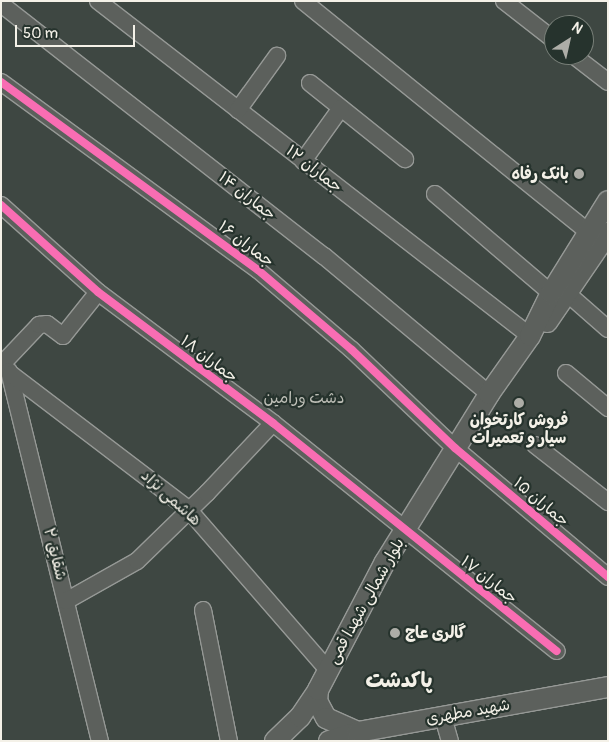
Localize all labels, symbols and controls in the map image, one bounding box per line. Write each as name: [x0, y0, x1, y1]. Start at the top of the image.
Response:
scale bar: [18, 15, 138, 47]
north arrow: [544, 15, 594, 65]
text: N: [569, 18, 586, 38]
text: 50 m: [23, 24, 58, 43]
street label: جماران ۱۲: [282, 141, 346, 197]
place label: بانک رفاه: [512, 164, 569, 184]
street label: جماران ۱۴: [215, 168, 279, 224]
marker: بانک رفاه: [573, 168, 585, 180]
street label: جماران ۱۶: [214, 217, 278, 271]
street label: جماران ۱۸: [177, 331, 241, 387]
park label: دشت ورامین: [263, 388, 345, 408]
marker: فروش کارتخوان سیار و تعمیرات: [513, 397, 525, 409]
place label: فروش کارتخوان سیار و تعمیرات: [470, 410, 568, 448]
street label: هاشمی نژاد: [137, 466, 205, 530]
street label: جماران ۱۵: [509, 473, 573, 531]
street label: شقایق ۲: [39, 526, 71, 582]
street label: بلوار شمالی شهدا قمی: [323, 535, 409, 667]
street label: جماران ۱۷: [457, 552, 521, 608]
place label: گالری عاج: [405, 623, 466, 643]
marker: گالری عاج: [389, 627, 401, 639]
district label: پاکدشت: [366, 668, 432, 694]
street label: شهید مطهری: [424, 695, 512, 729]

